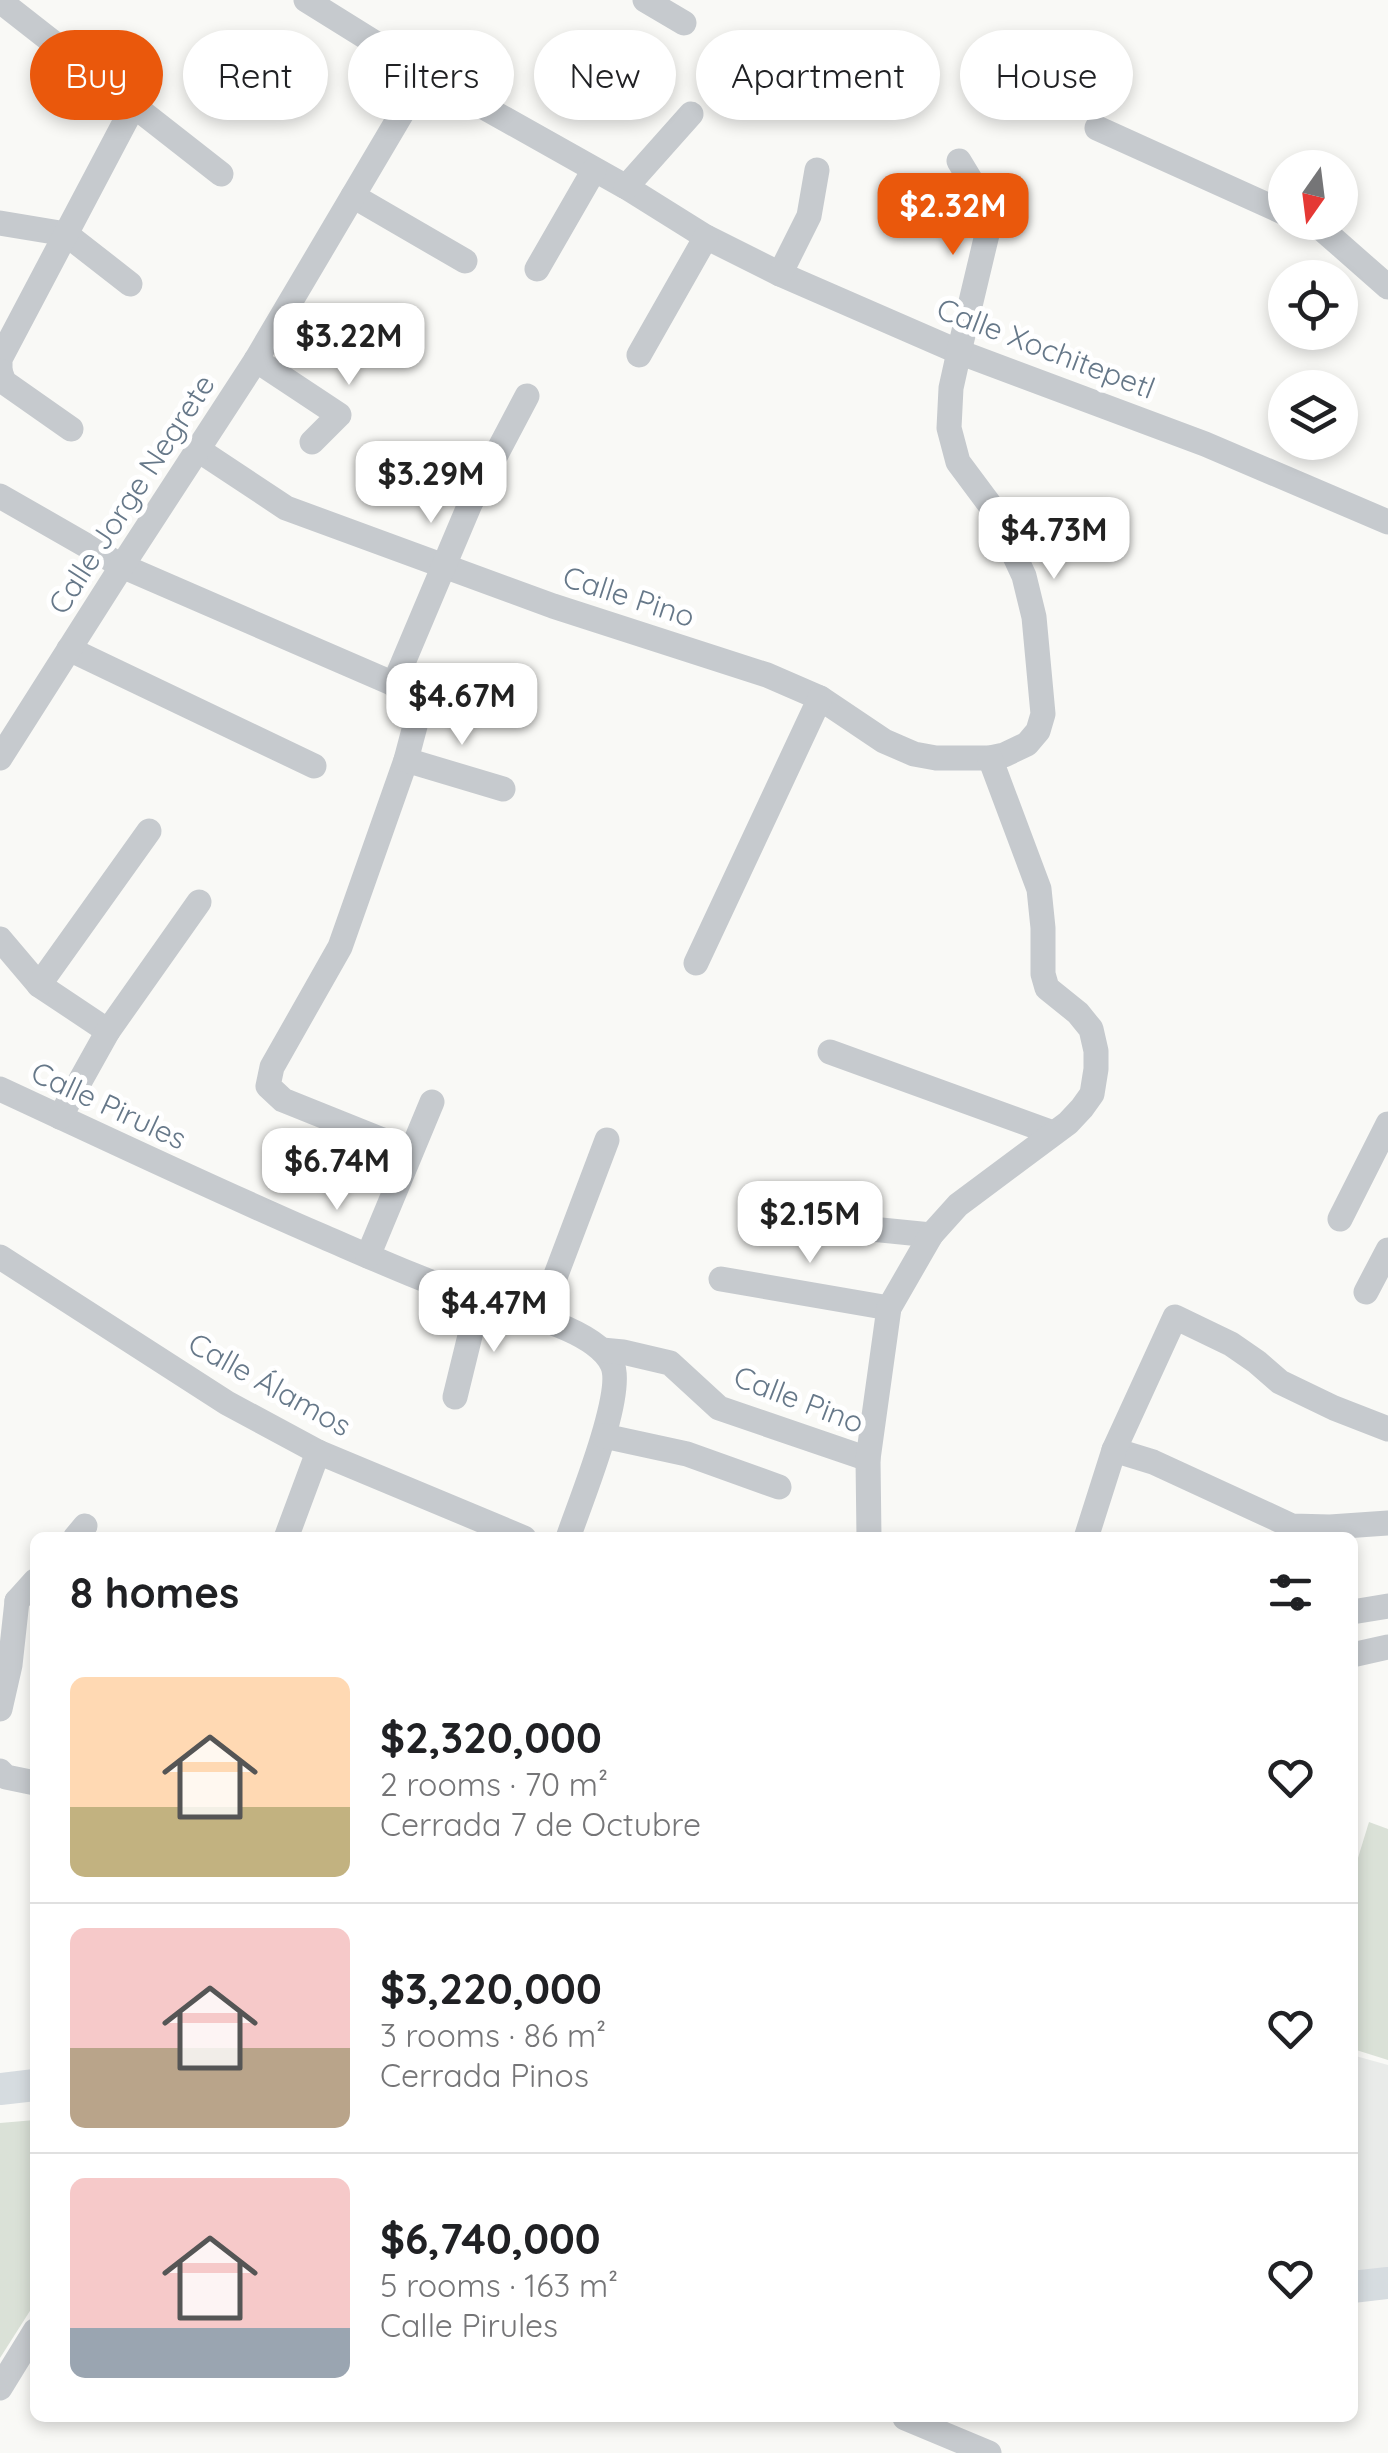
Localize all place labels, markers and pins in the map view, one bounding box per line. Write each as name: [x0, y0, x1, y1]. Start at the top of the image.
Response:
pin: $2.32M: [872, 173, 1034, 258]
pin: $3.22M: [268, 303, 430, 388]
pin: $3.29M: [350, 441, 512, 526]
pin: $4.73M: [973, 497, 1135, 582]
pin: $4.67M: [381, 663, 543, 748]
pin: $6.74M: [256, 1128, 418, 1213]
pin: $2.15M: [729, 1181, 891, 1266]
pin: $4.47M: [413, 1270, 575, 1355]

